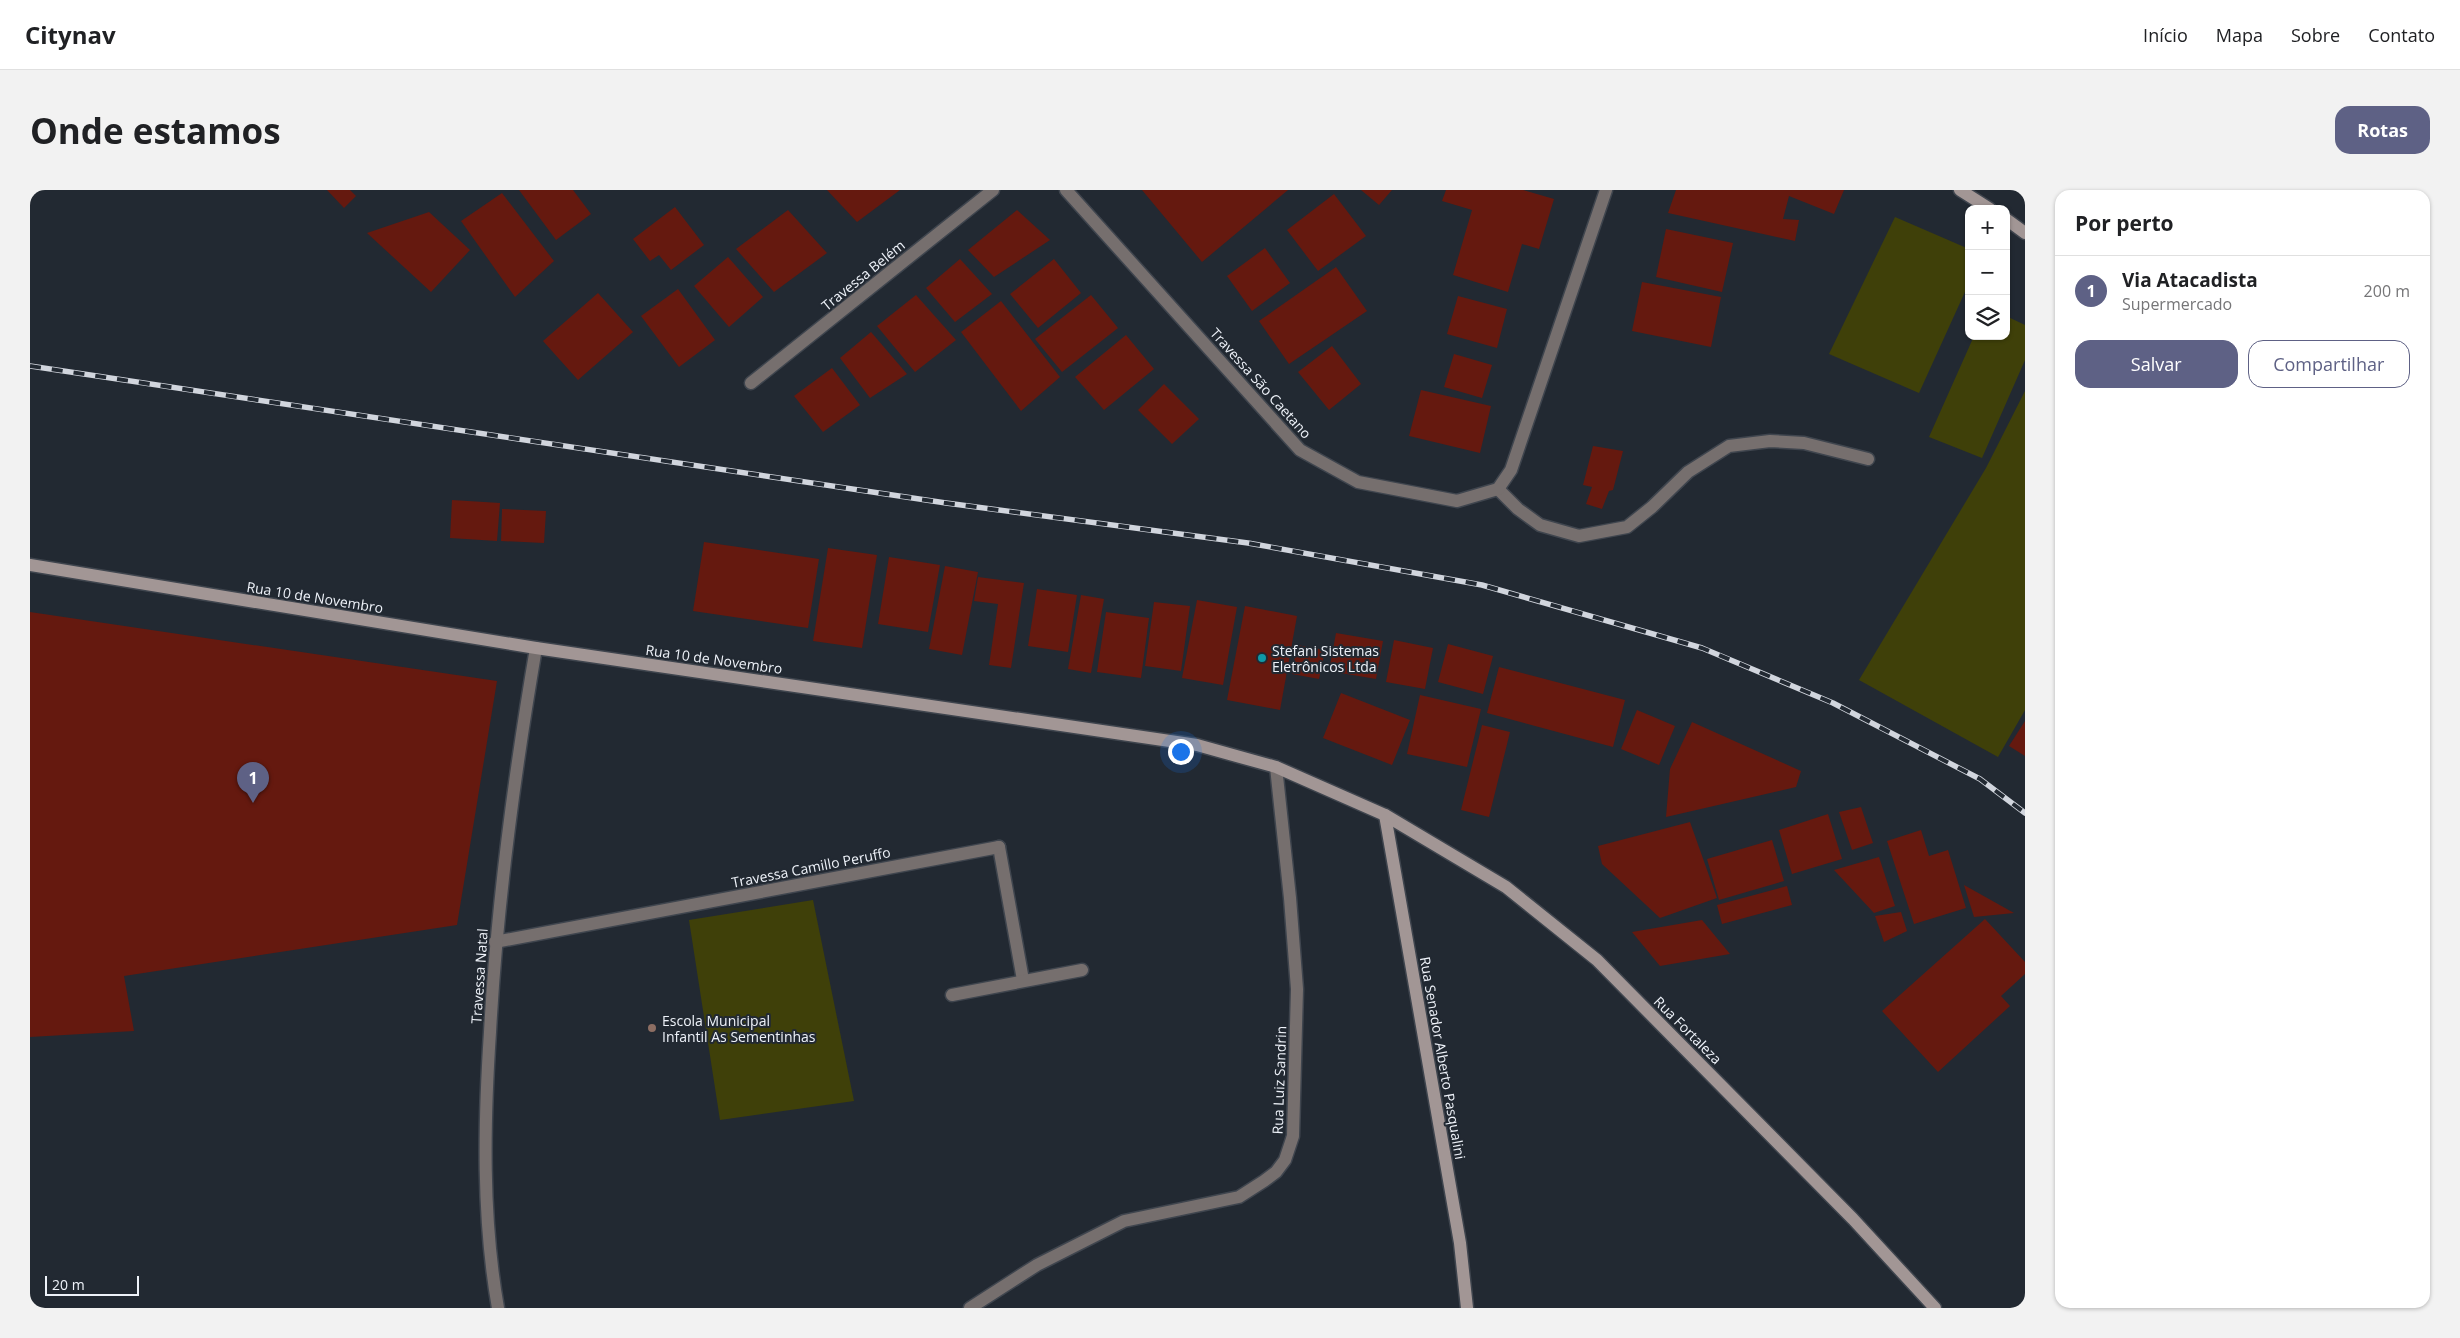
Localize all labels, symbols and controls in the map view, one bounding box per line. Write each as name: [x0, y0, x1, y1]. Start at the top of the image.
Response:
text: Citynav: [25, 18, 116, 51]
text: Início: [2143, 23, 2188, 47]
text: Mapa: [2216, 23, 2263, 47]
text: Sobre: [2291, 23, 2340, 47]
text: Contato: [2368, 23, 2435, 47]
button: Rotas: [2335, 106, 2430, 154]
text: Onde estamos: [30, 107, 281, 154]
map controls: [1965, 205, 2010, 340]
button: +: [1965, 205, 2010, 250]
text: Por perto: [2075, 209, 2174, 237]
street label: Travessa Belém: [817, 235, 909, 315]
button: −: [1965, 250, 2010, 295]
text: Via Atacadista: [2122, 267, 2258, 293]
text: 1: [2086, 280, 2096, 302]
text: 200 m: [2364, 280, 2410, 302]
text: Supermercado: [2122, 293, 2232, 315]
button: layers: [1965, 295, 2010, 340]
street label: Travessa São Caetano: [1206, 324, 1316, 442]
button: Salvar: [2075, 340, 2238, 388]
button: Compartilhar: [2248, 340, 2410, 388]
street label: Rua 10 de Novembro: [245, 577, 385, 617]
street label: Rua 10 de Novembro: [644, 640, 784, 678]
place label: Stefani Sistemas Eletrônicos Ltda: [1272, 641, 1379, 676]
marker: Stefani Sistemas Eletrônicos Ltda: [1256, 652, 1268, 664]
your location: [1168, 739, 1194, 765]
pin: 1: [237, 762, 269, 803]
street label: Travessa Camillo Peruffo: [730, 842, 892, 892]
street label: Travessa Natal: [466, 928, 492, 1024]
street label: Rua Senador Alberto Pasqualini: [1416, 955, 1470, 1161]
street label: Rua Fortaleza: [1650, 992, 1726, 1068]
place label: Escola Municipal Infantil As Sementinhas: [662, 1011, 816, 1046]
marker: Escola Municipal Infantil As Sementinhas: [646, 1022, 658, 1034]
street label: Rua Luiz Sandrin: [1268, 1025, 1290, 1135]
scale bar: [45, 1273, 139, 1296]
text: 20 m: [52, 1275, 85, 1294]

